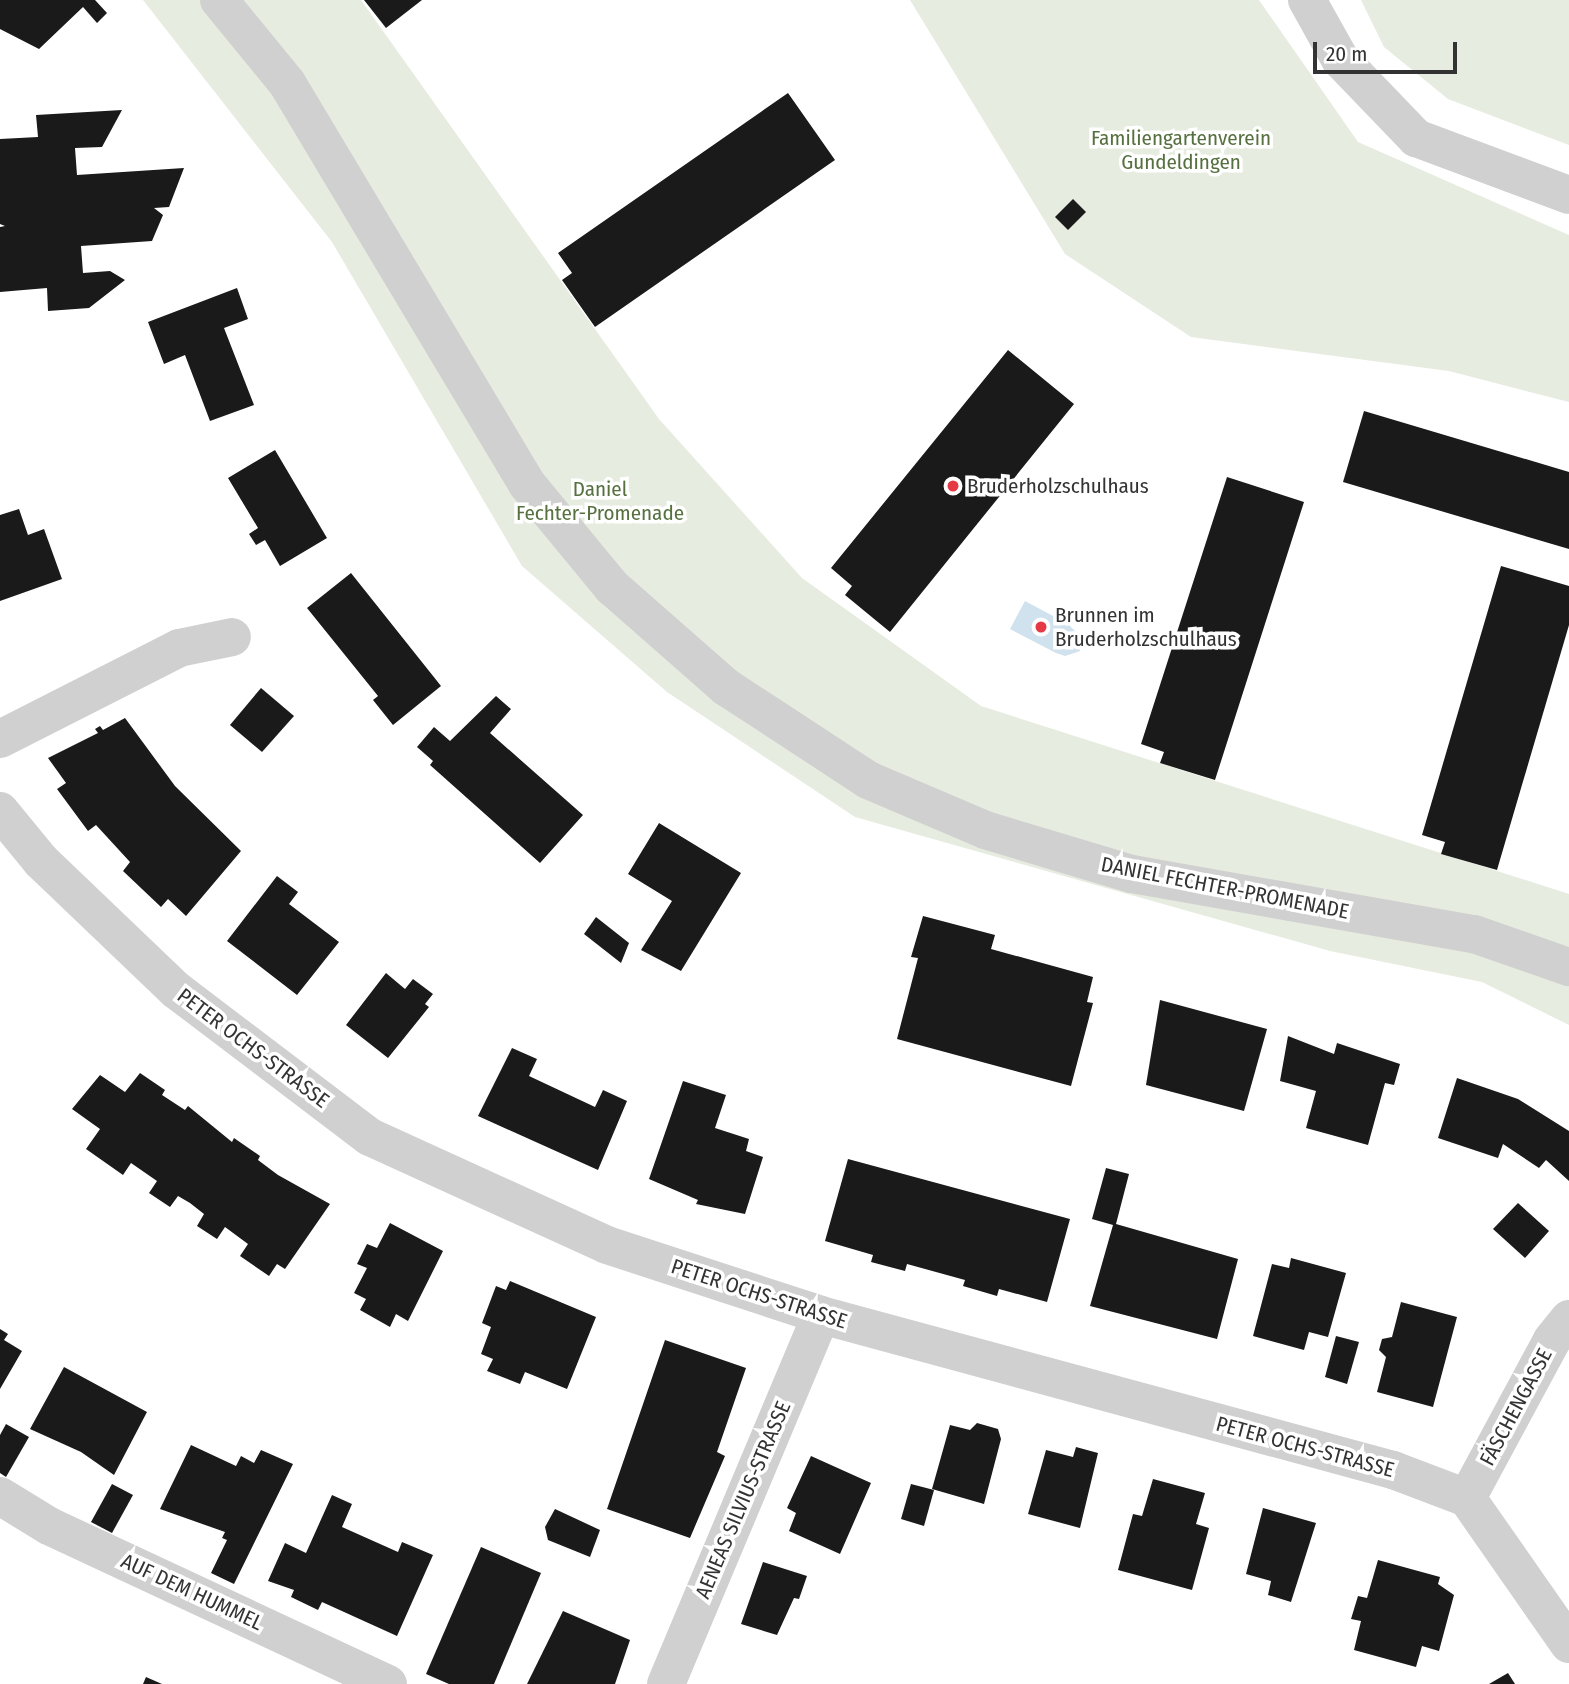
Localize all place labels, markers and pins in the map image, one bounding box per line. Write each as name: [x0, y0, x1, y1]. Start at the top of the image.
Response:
place label: Bruderholzschulhaus: [967, 473, 1149, 499]
marker: Bruderholzschulhaus: [945, 478, 961, 494]
place label: Brunnen im Bruderholzschulhaus: [1055, 602, 1237, 652]
marker: Brunnen im Bruderholzschulhaus: [1033, 619, 1049, 635]

